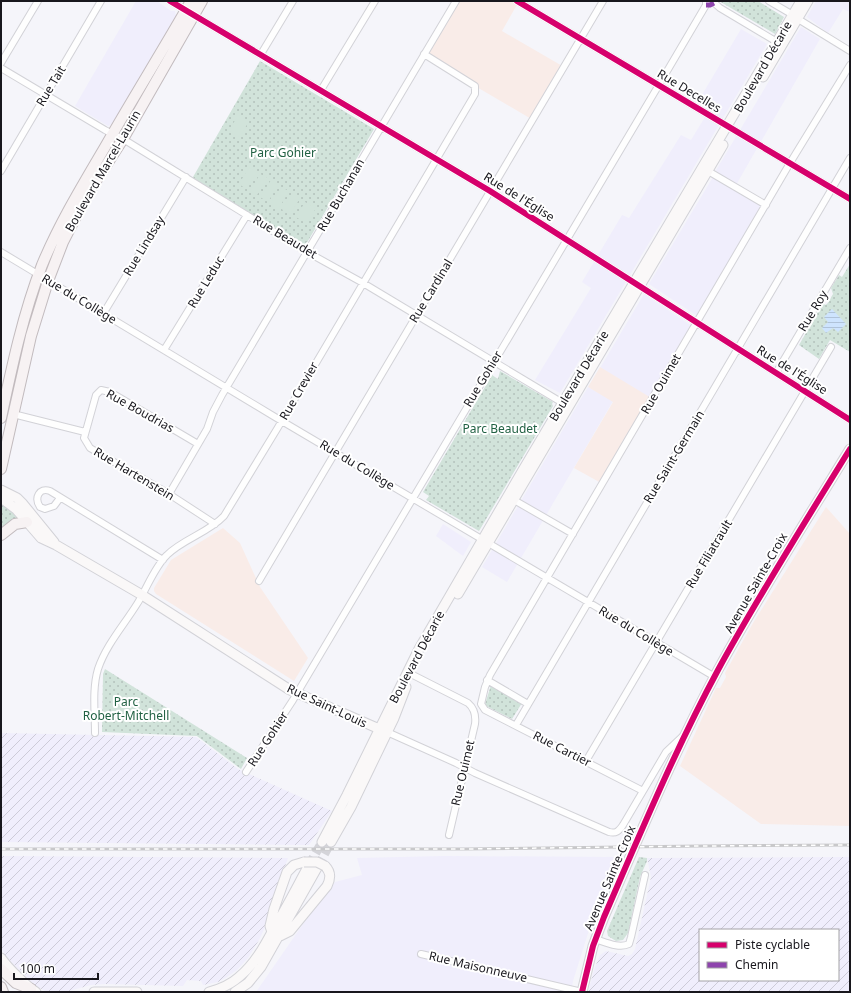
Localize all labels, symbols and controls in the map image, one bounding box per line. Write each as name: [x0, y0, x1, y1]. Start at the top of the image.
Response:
street label: Boulevard Décarie: [729, 18, 796, 116]
street label: Rue Tait: [32, 62, 70, 109]
street label: Rue Decelles: [654, 65, 725, 116]
street label: Boulevard Marcel-Laurin: [61, 107, 144, 235]
park label: Parc Gohier: [250, 144, 316, 161]
street label: Rue Buchanan: [313, 155, 368, 234]
street label: Rue de l'Église: [481, 168, 558, 225]
street label: Rue Beaudet: [250, 211, 321, 263]
street label: Rue Lindsay: [119, 212, 169, 279]
street label: Rue Leduc: [183, 252, 228, 311]
street label: Rue Cardinal: [405, 256, 456, 326]
street label: Rue du Collège: [39, 269, 120, 328]
street label: Rue Roy: [794, 286, 832, 335]
street label: Boulevard Décarie: [545, 327, 612, 424]
street label: Rue de l'Église: [754, 341, 831, 398]
street label: Rue Gohier: [459, 347, 506, 410]
street label: Rue Ouimet: [636, 350, 685, 417]
street label: Rue Crevier: [275, 359, 322, 423]
street label: Rue Boudrias: [103, 385, 177, 436]
street label: Rue Saint-Germain: [639, 407, 708, 506]
park label: Parc Beaudet: [463, 420, 538, 437]
street label: Rue du Collège: [317, 435, 398, 494]
street label: Rue Hartenstein: [91, 443, 178, 504]
street label: Rue Filiatrault: [681, 516, 736, 591]
street label: Avenue Sainte-Croix: [720, 529, 792, 636]
street label: Rue du Collège: [596, 601, 677, 660]
street label: Boulevard Décarie: [385, 607, 448, 706]
street label: Rue Saint-Louis: [284, 680, 370, 732]
park label: Parc Robert-Mitchell: [83, 693, 169, 724]
street label: Rue Gohier: [243, 708, 292, 770]
street label: Rue Cartier: [530, 727, 594, 770]
street label: Rue Ouimet: [447, 738, 478, 807]
street label: Avenue Sainte-Croix: [580, 822, 640, 933]
legend: [699, 929, 839, 981]
text: Piste cyclable: [735, 936, 810, 953]
street label: Rue Maisonneuve: [427, 947, 529, 986]
scale bar: [14, 955, 98, 981]
text: Chemin: [735, 956, 779, 973]
text: 100 m: [20, 960, 55, 977]

